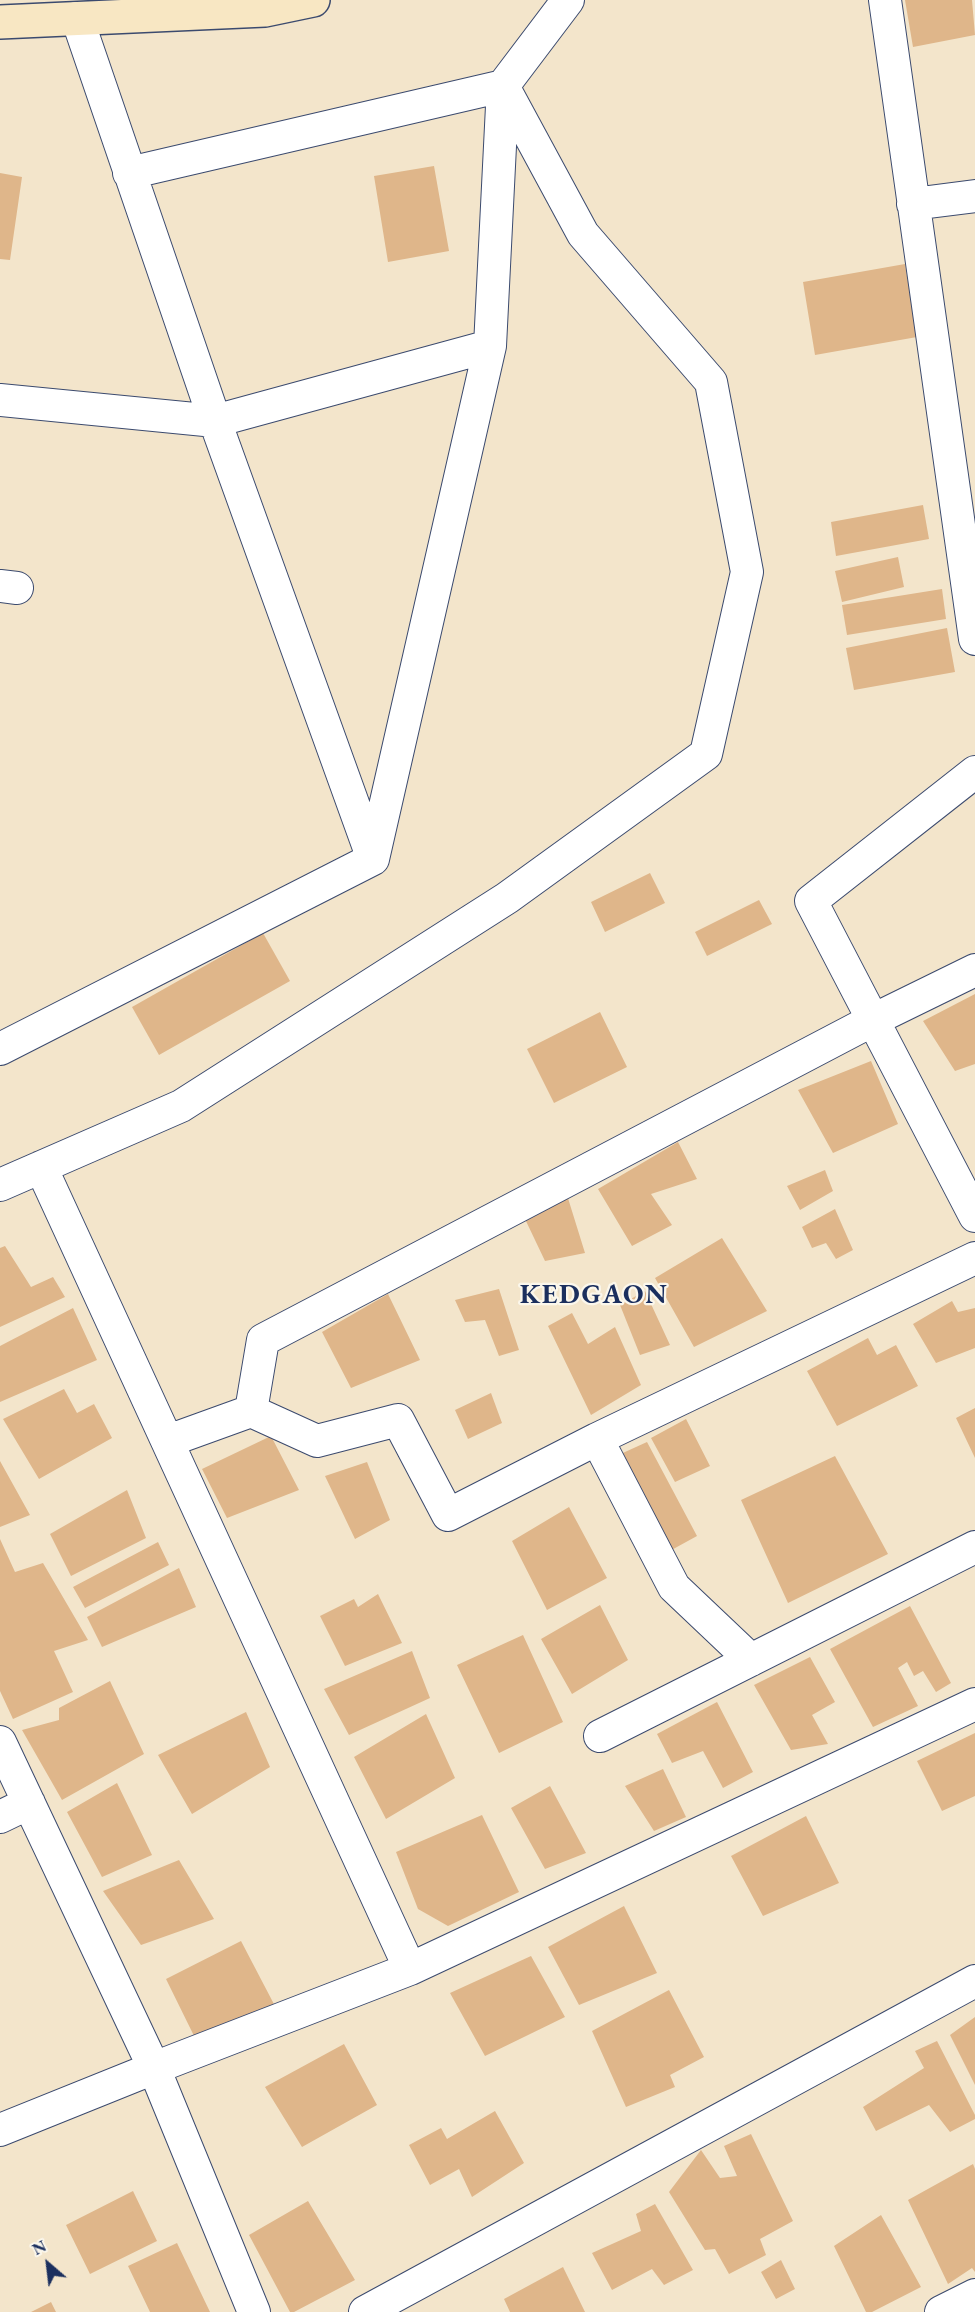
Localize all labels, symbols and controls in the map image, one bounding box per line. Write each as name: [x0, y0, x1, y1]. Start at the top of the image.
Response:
district label: KEDGAON: [520, 1280, 668, 1312]
north arrow: [18, 2234, 78, 2294]
text: N: [29, 2235, 50, 2260]

